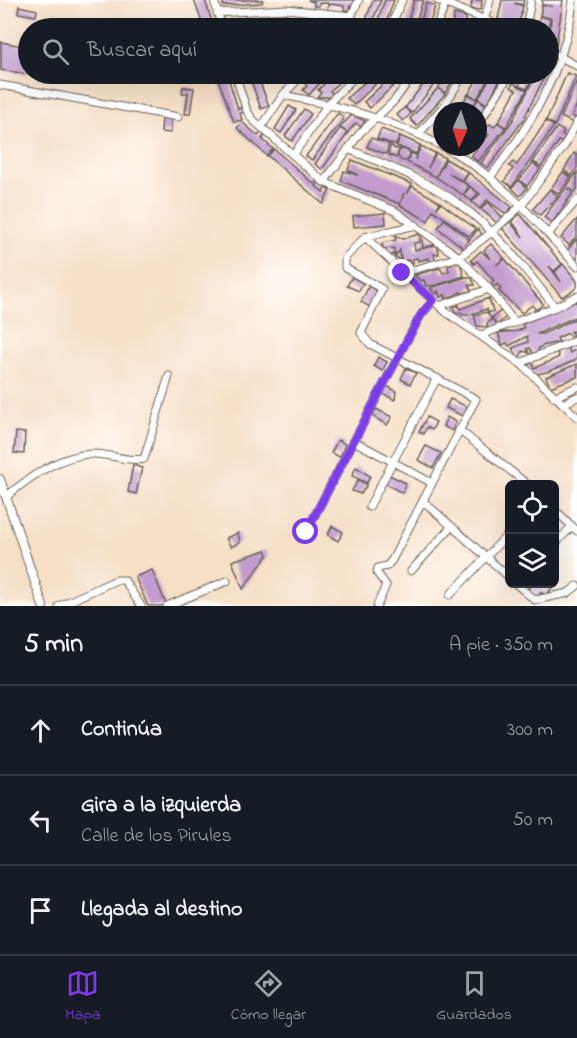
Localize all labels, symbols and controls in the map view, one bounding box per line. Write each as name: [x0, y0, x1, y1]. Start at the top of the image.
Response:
search box: [18, 18, 559, 84]
icon: search: [39, 35, 72, 68]
text: Buscar aquí: [87, 35, 197, 67]
north arrow: [433, 102, 487, 156]
route end: [388, 259, 414, 285]
map controls: [505, 480, 559, 588]
button: locate: [505, 480, 559, 534]
route start: [292, 518, 318, 544]
button: layers: [505, 534, 559, 588]
text: 5 min: [24, 626, 83, 664]
text: A pie · 350 m: [449, 631, 553, 660]
icon: ahead: [24, 714, 57, 747]
text: Continúa: [81, 714, 162, 746]
text: 300 m: [507, 716, 553, 745]
text: Gira a la izquierda: [81, 790, 241, 822]
icon: left: [24, 804, 57, 837]
text: 50 m: [512, 806, 553, 835]
text: Calle de los Pirules: [81, 822, 232, 851]
icon: arrive: [24, 894, 57, 927]
text: Llegada al destino: [81, 894, 242, 926]
tab: Mapa: [65, 967, 101, 1027]
tab: Cómo llegar: [231, 967, 306, 1027]
tab: Guardados: [436, 967, 512, 1027]

